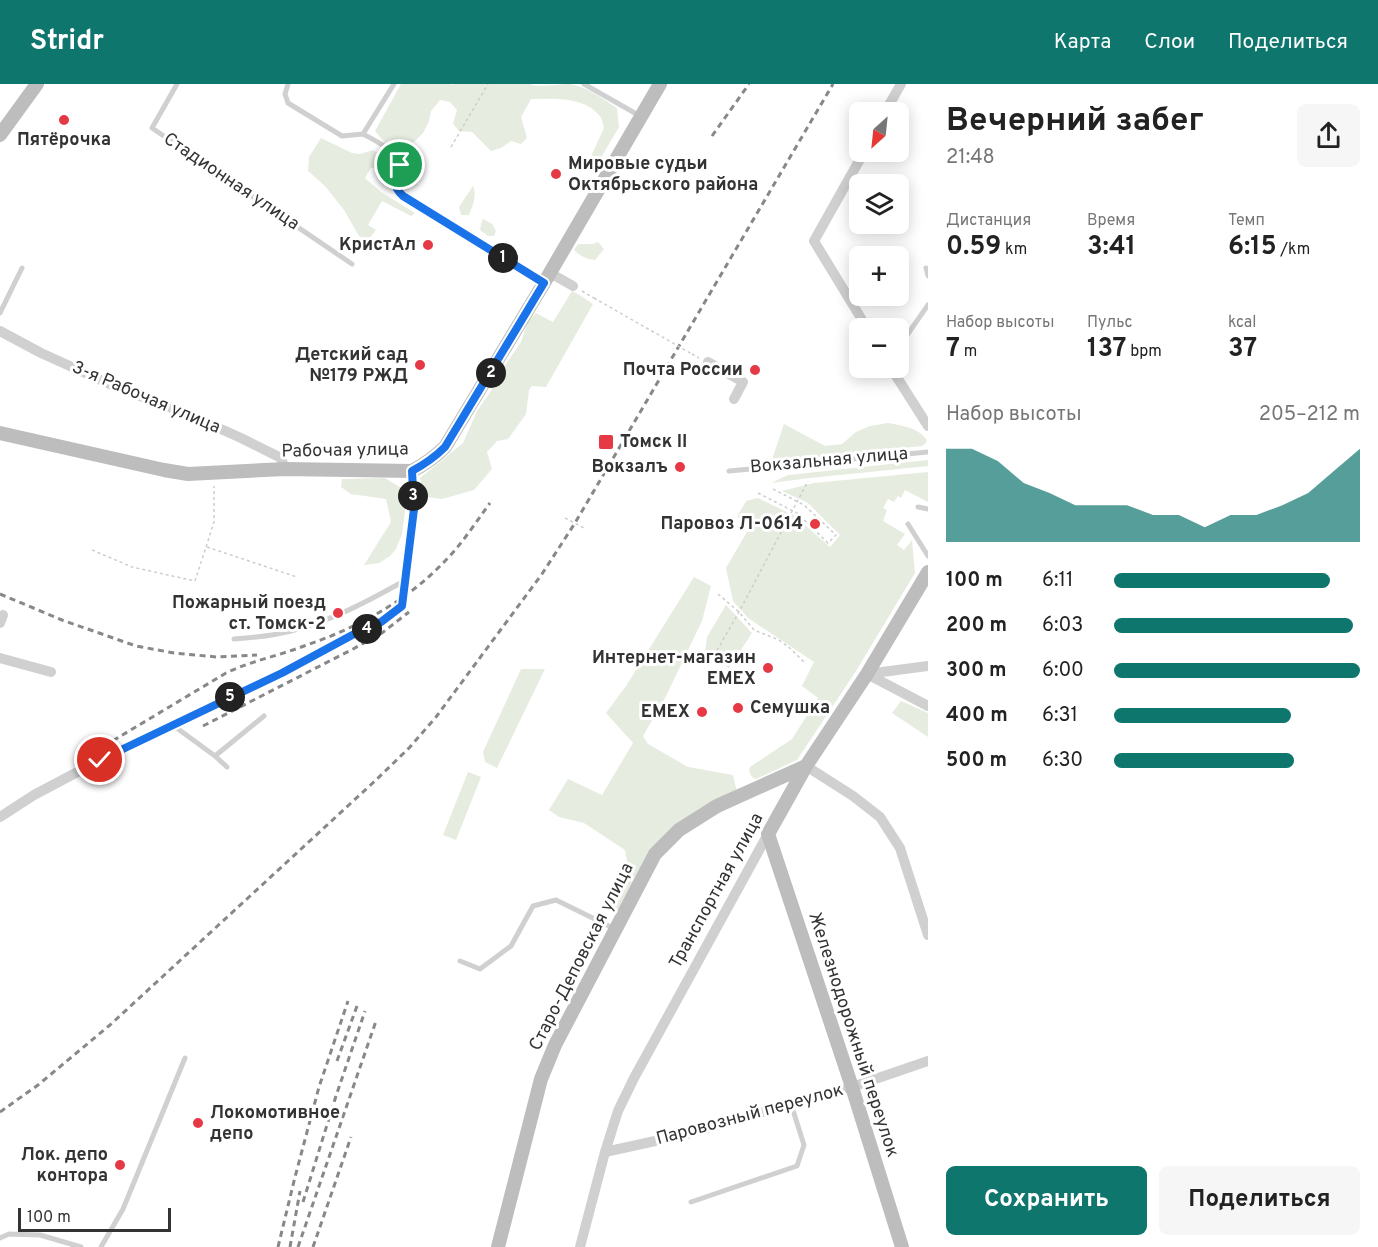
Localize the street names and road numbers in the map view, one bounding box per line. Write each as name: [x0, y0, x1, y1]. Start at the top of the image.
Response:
street label: Стадионная улица: [159, 128, 303, 236]
street label: 3-я Рабочая улица: [68, 356, 224, 440]
street label: Рабочая улица: [281, 438, 409, 464]
street label: Вокзальная улица: [749, 443, 909, 479]
street label: Транспортная улица: [665, 809, 769, 973]
street label: Старо-Деповская улица: [525, 859, 639, 1055]
street label: Железнодорожный переулок: [802, 910, 904, 1160]
street label: Паровозный переулок: [654, 1079, 846, 1151]

